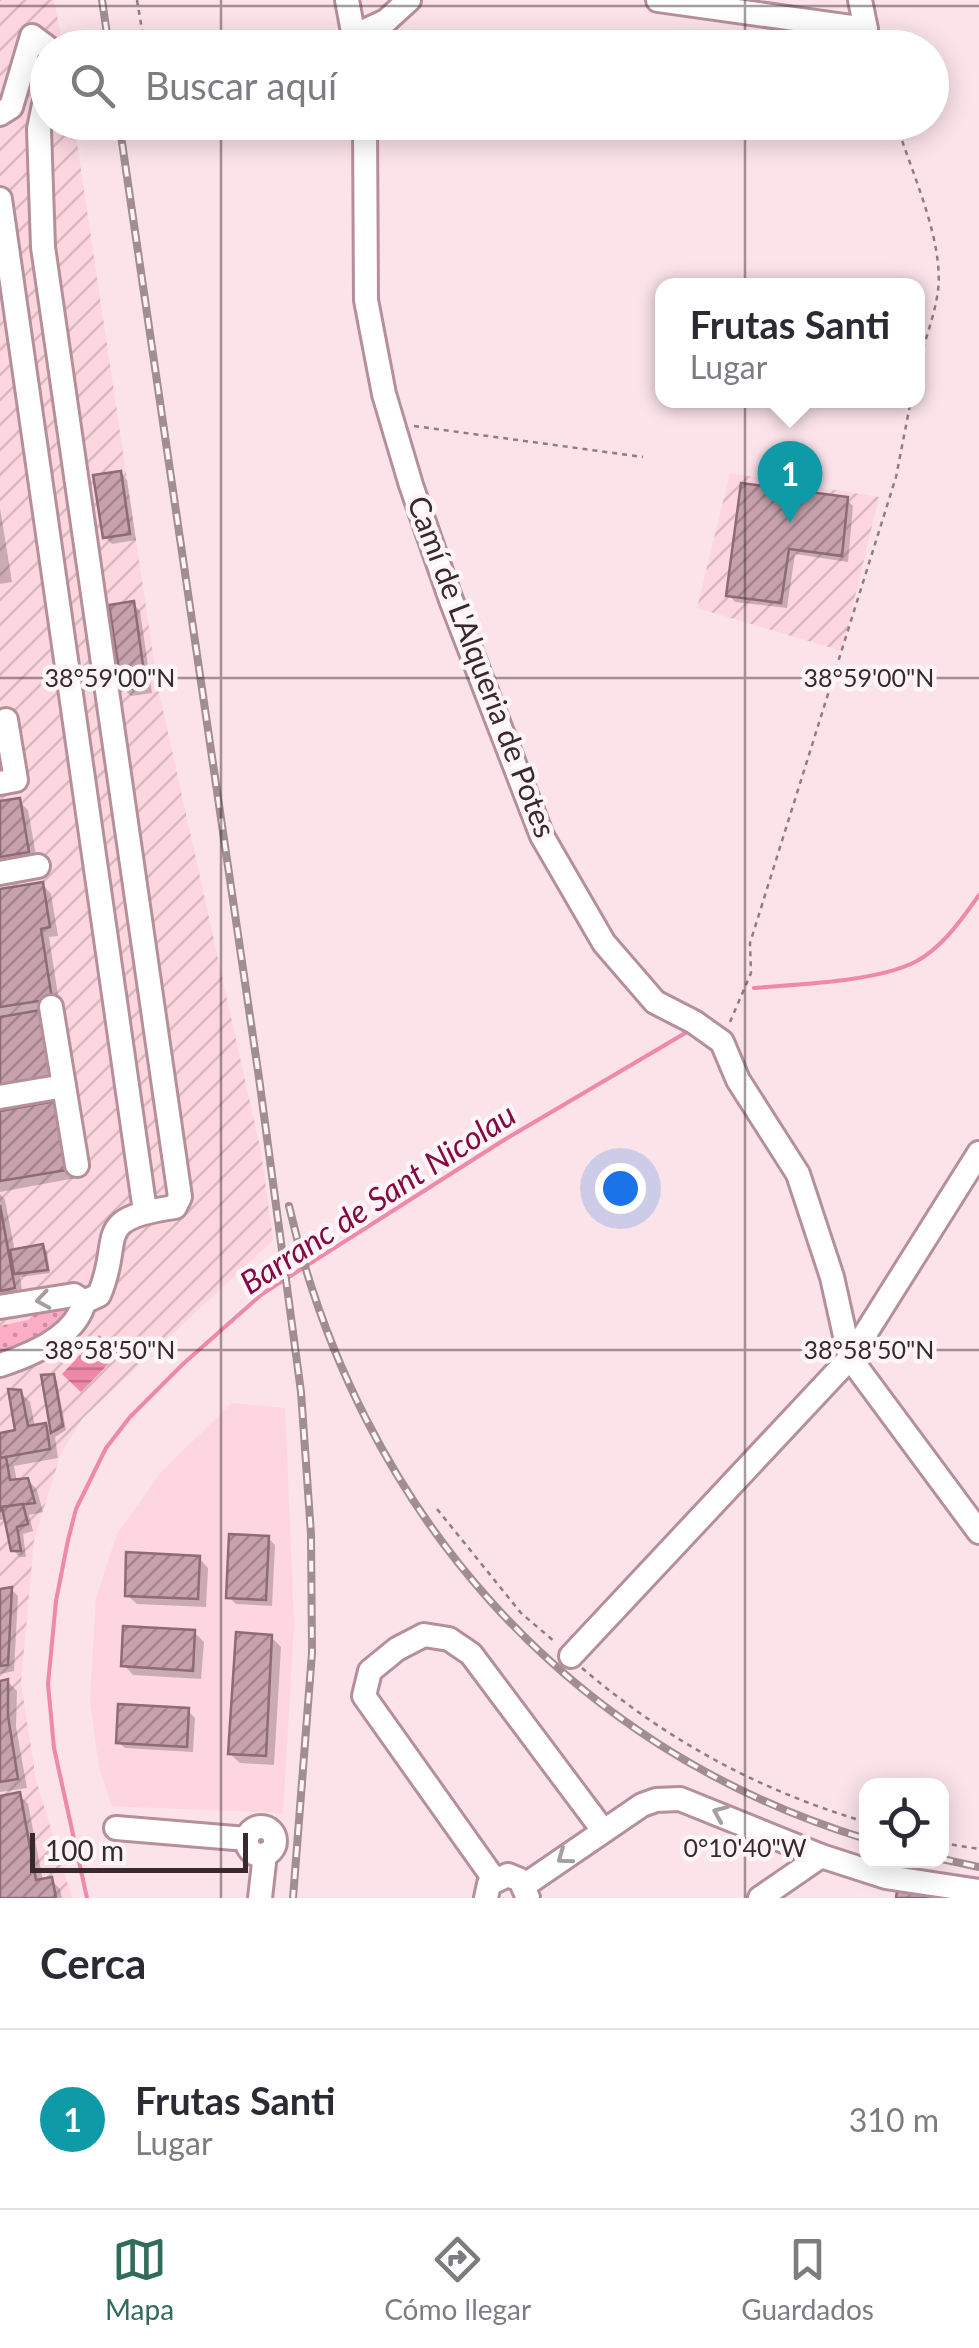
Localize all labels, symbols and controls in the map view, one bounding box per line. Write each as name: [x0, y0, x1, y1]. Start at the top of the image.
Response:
search box: [30, 30, 949, 140]
icon: search: [65, 58, 120, 113]
text: Buscar aquí: [145, 62, 337, 108]
popup: [655, 278, 925, 408]
text: Frutas Santi: [690, 301, 890, 347]
text: Lugar: [690, 347, 767, 386]
pin: 1: [758, 440, 822, 523]
street label: Camí de L'Alqueria de Potes: [401, 490, 565, 842]
text: 38°59'00"N: [45, 662, 175, 692]
text: 38°59'00"N: [804, 662, 934, 692]
water label: Barranc de Sant Nicolau: [232, 1094, 522, 1301]
your location: [595, 1163, 646, 1214]
one-way arrow: [35, 1288, 51, 1309]
text: 38°58'50"N: [45, 1334, 175, 1364]
text: 38°58'50"N: [804, 1334, 934, 1364]
map controls: [859, 1778, 949, 1868]
button: locate: [859, 1778, 949, 1868]
one-way arrow: [712, 1804, 730, 1824]
scale bar: [30, 1828, 248, 1872]
text: 0°10'40"W: [683, 1832, 807, 1862]
text: 100 m: [45, 1833, 124, 1867]
one-way arrow: [556, 1845, 575, 1863]
text: Cerca: [40, 1938, 146, 1988]
text: Frutas Santi: [135, 2077, 335, 2123]
text: 1: [63, 2100, 82, 2139]
text: 310 m: [849, 2100, 939, 2139]
text: Lugar: [135, 2123, 213, 2162]
tab: Mapa: [105, 2232, 174, 2326]
tab: Cómo llegar: [384, 2232, 531, 2326]
tab: Guardados: [741, 2232, 874, 2326]

